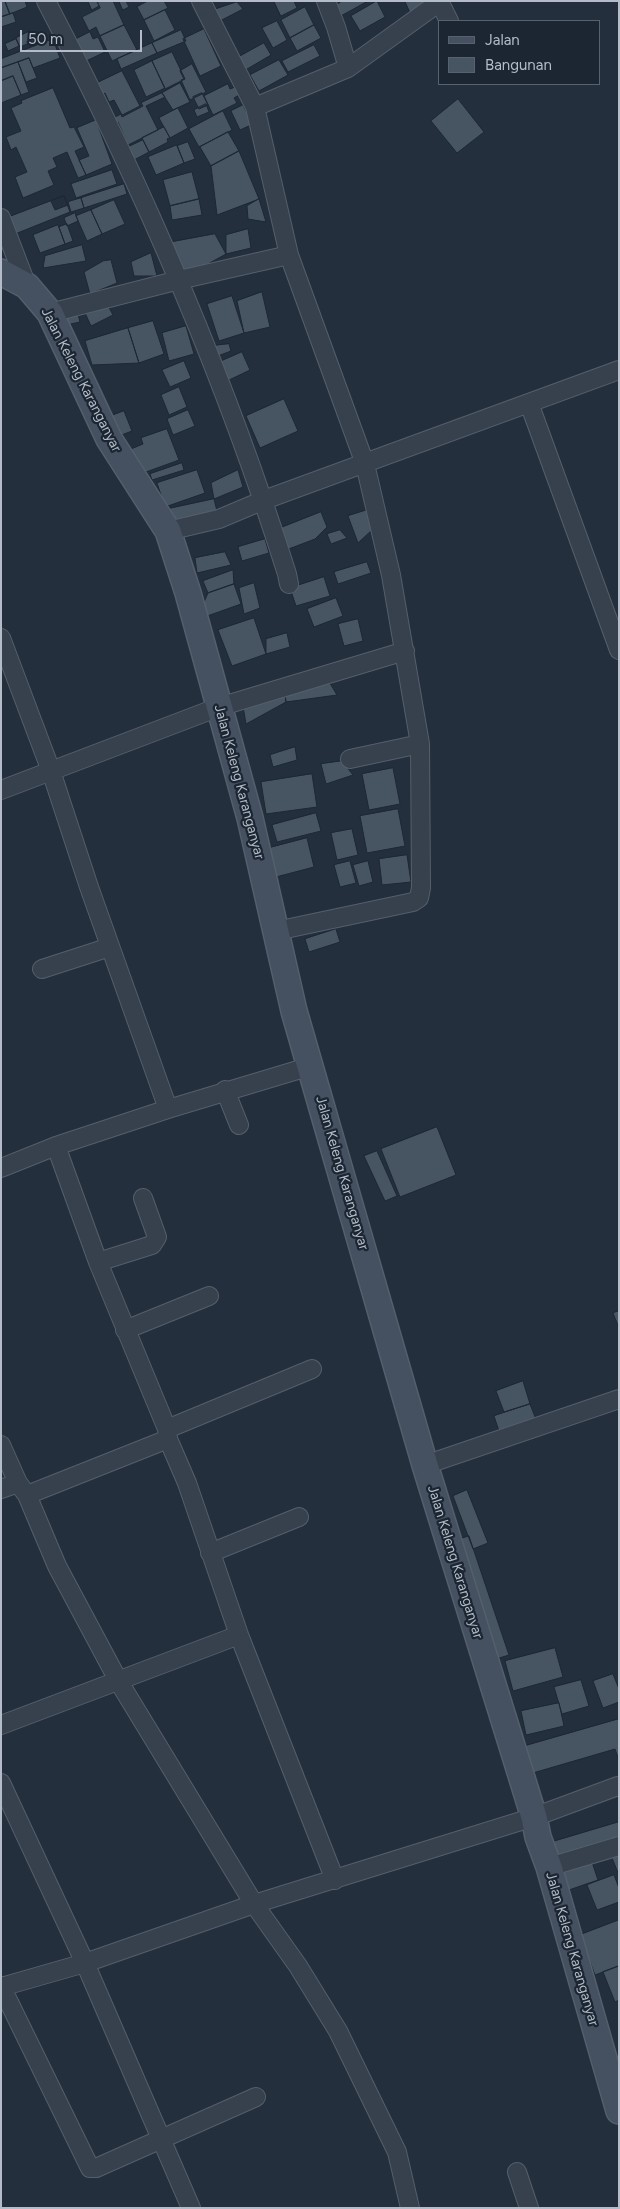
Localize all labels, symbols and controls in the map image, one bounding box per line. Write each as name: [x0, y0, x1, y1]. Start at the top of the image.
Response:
scale bar: [22, 20, 145, 52]
legend: [438, 20, 600, 85]
text: 50 m: [28, 30, 63, 48]
text: Jalan: [485, 31, 520, 49]
text: Bangunan: [485, 56, 552, 74]
street label: Jalan Keleng Karanganyar: [37, 305, 125, 455]
street label: Jalan Keleng Karanganyar: [210, 703, 268, 861]
street label: Jalan Keleng Karanganyar: [312, 1094, 372, 1252]
street label: Jalan Keleng Karanganyar: [424, 1483, 486, 1641]
street label: Jalan Keleng Karanganyar: [542, 1870, 602, 2028]

